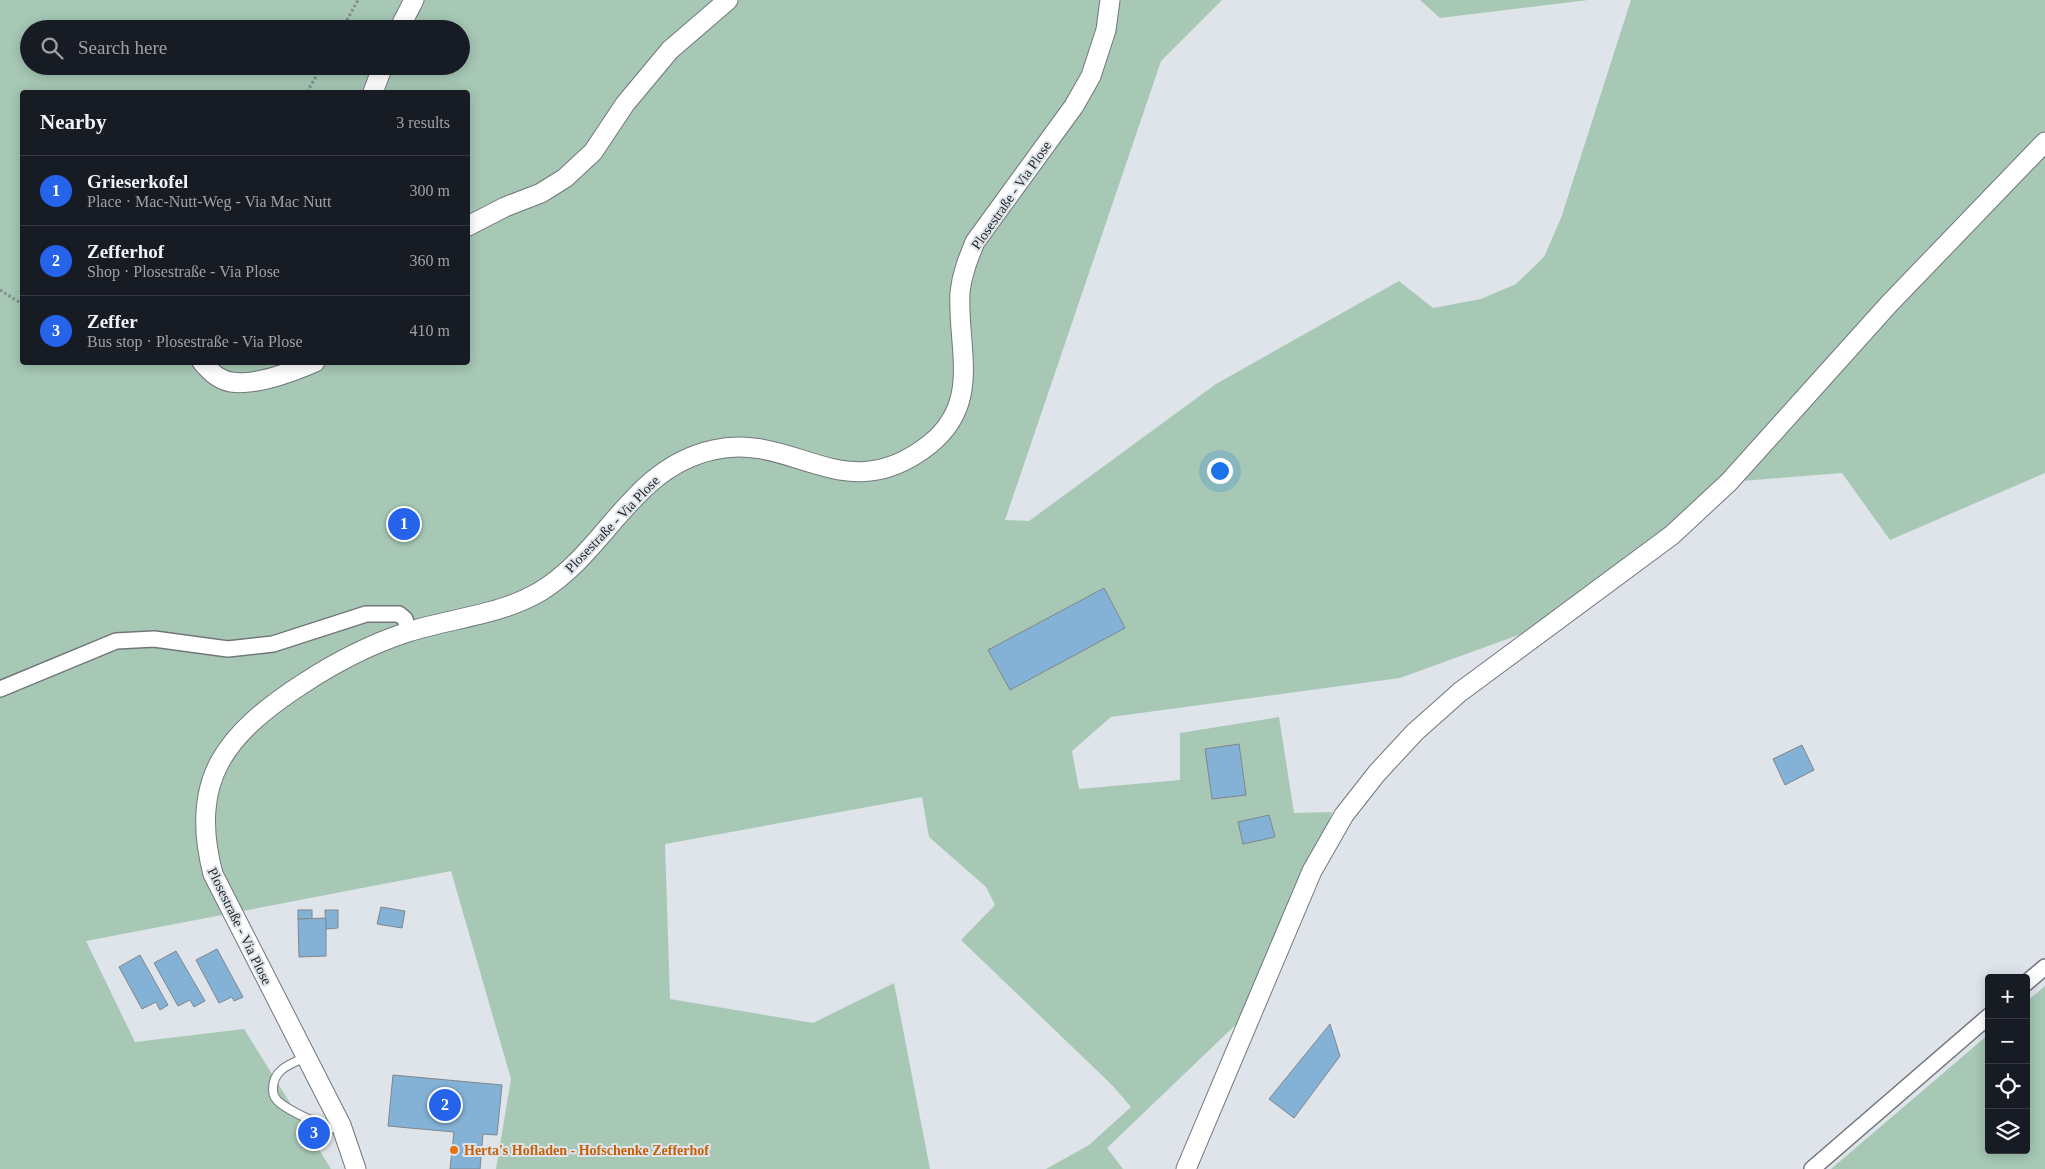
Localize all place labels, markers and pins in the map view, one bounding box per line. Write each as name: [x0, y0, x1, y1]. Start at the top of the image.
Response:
pin: 1: [388, 505, 420, 543]
pin: 2: [429, 1086, 461, 1124]
pin: 3: [298, 1114, 330, 1152]
place label: Herta's Hofladen - Hofschenke Zefferhof: [464, 1143, 709, 1158]
marker: Herta's Hofladen - Hofschenke Zefferhof: [448, 1144, 460, 1156]

